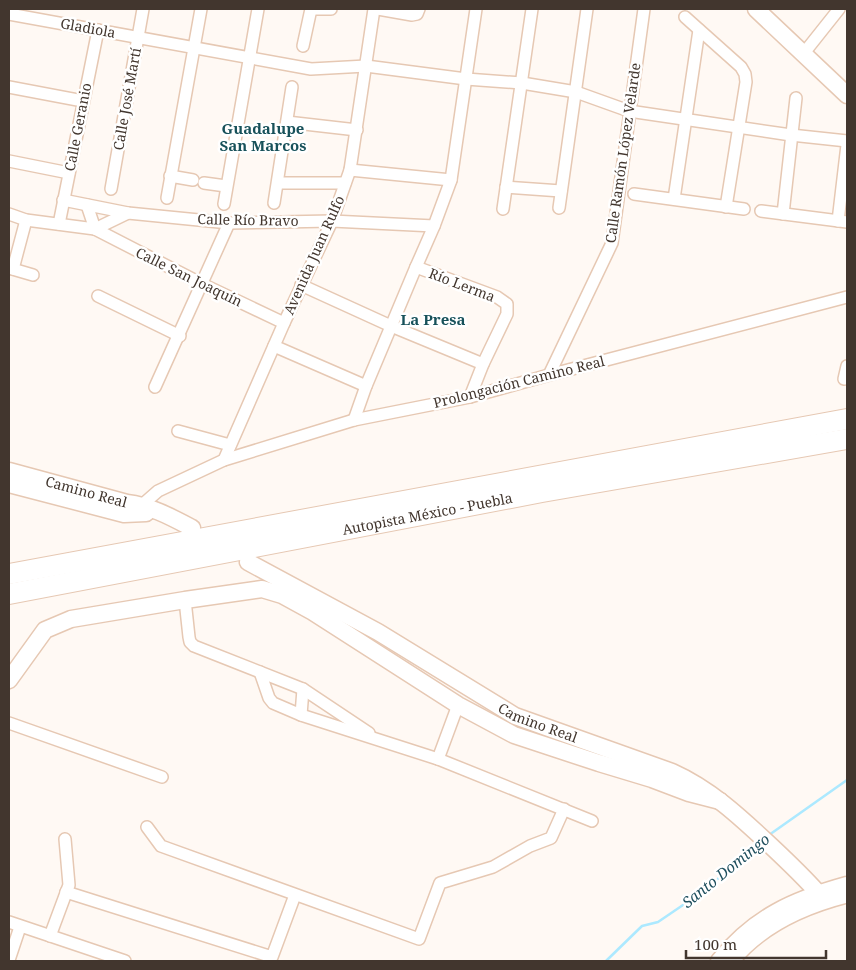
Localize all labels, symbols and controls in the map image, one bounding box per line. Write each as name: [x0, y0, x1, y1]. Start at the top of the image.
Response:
street label: Gladiola: [59, 13, 117, 42]
street label: Calle José Martí: [108, 46, 145, 152]
street label: Calle Ramón López Velarde: [600, 61, 645, 244]
street label: Calle Geranio: [60, 81, 95, 173]
district label: Guadalupe San Marcos: [219, 118, 307, 155]
street label: Avenida Juan Rulfo: [279, 192, 348, 317]
street label: Calle Río Bravo: [197, 209, 299, 230]
street label: Calle San Joaquín: [133, 242, 246, 311]
street label: Río Lerma: [426, 263, 498, 306]
district label: La Presa: [401, 309, 465, 329]
street label: Prolongación Camino Real: [431, 351, 607, 412]
street label: Camino Real: [43, 471, 130, 512]
street label: Autopista México - Puebla: [341, 488, 514, 539]
street label: Camino Real: [495, 698, 581, 747]
water label: Santo Domingo: [677, 829, 773, 912]
scale bar: [686, 928, 826, 960]
text: 100 m: [694, 934, 737, 954]

